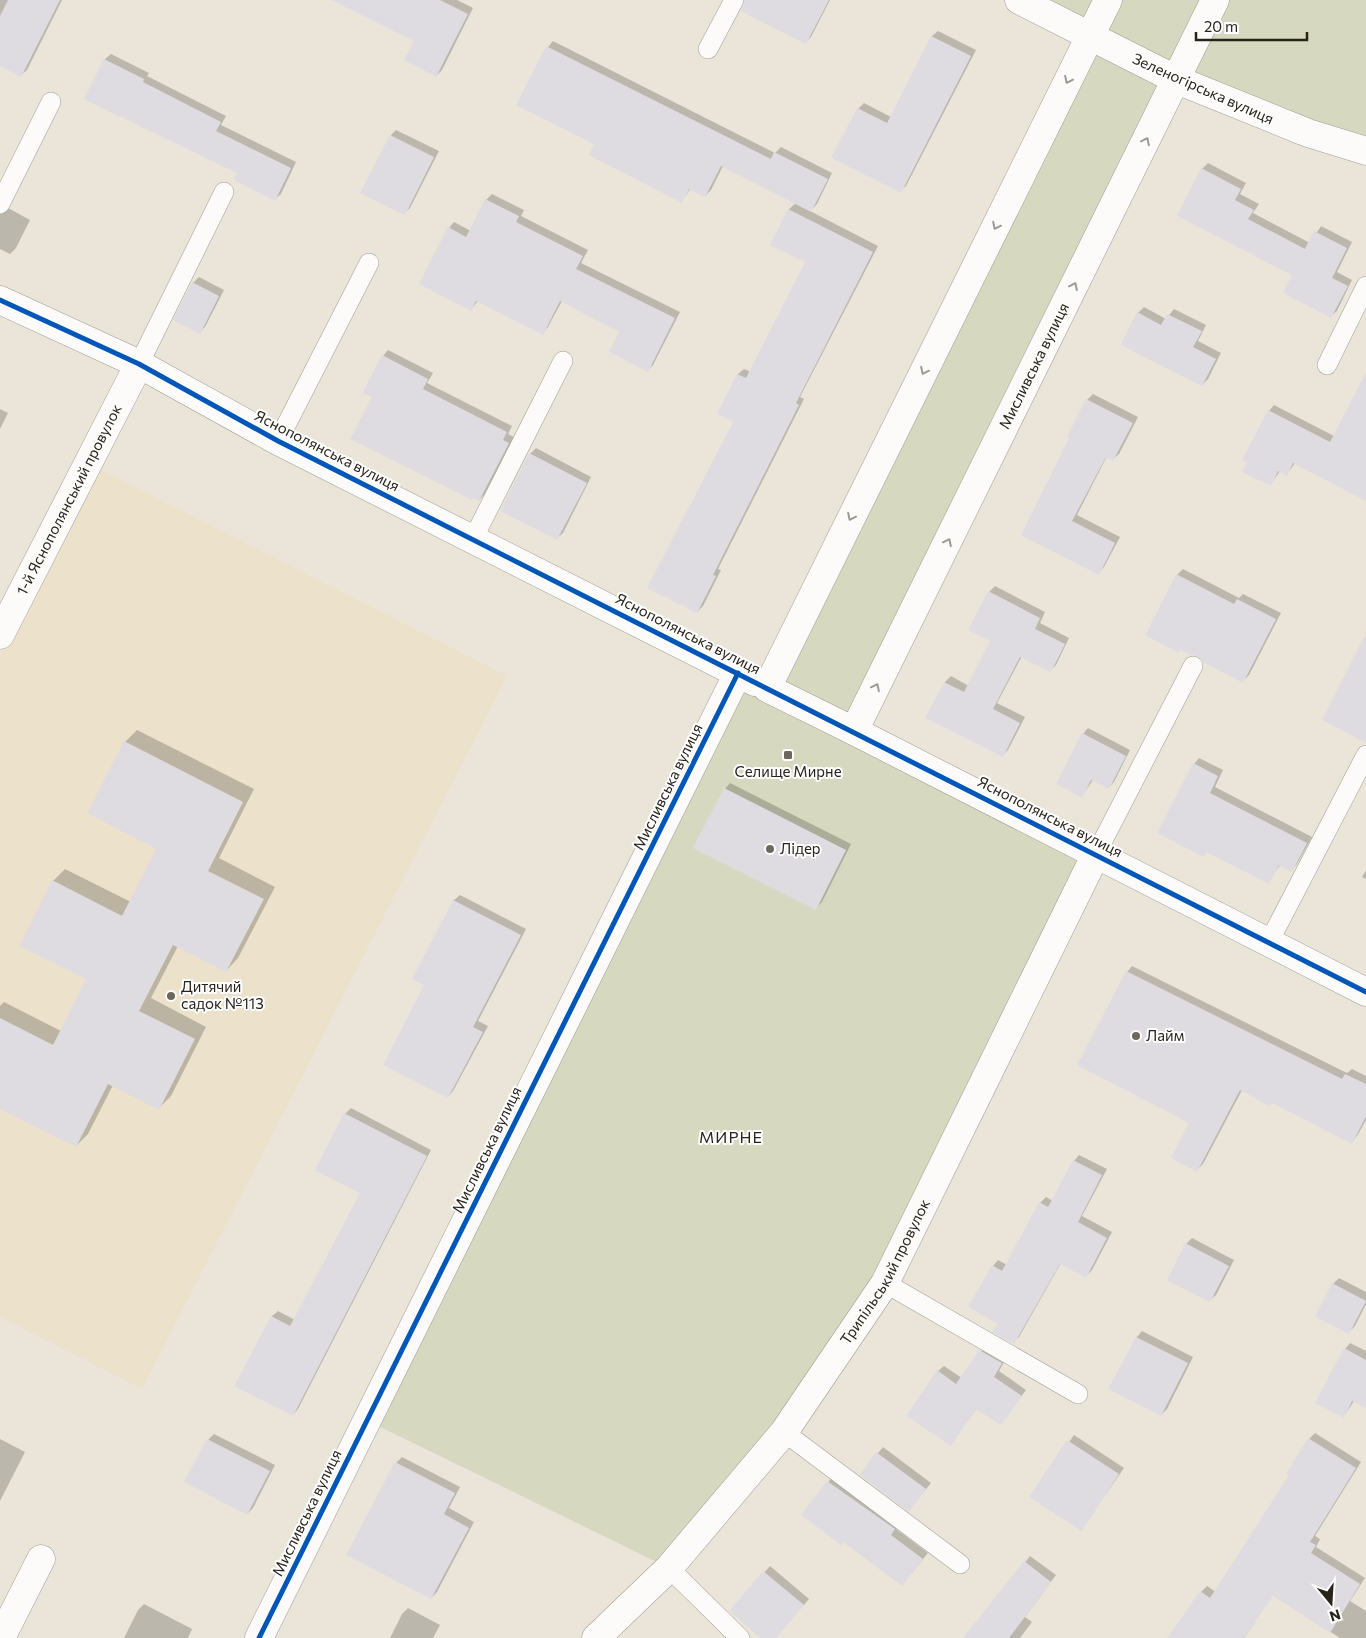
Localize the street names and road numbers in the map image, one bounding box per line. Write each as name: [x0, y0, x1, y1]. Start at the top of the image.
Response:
street label: Зеленогірська вулиця: [1130, 49, 1277, 127]
street label: Мисливська вулиця: [995, 299, 1072, 432]
street label: 1-й Яснополянський провулок: [12, 401, 125, 598]
street label: Яснополянська вулиця: [252, 406, 403, 495]
street label: Яснополянська вулиця: [613, 589, 764, 678]
street label: Мисливська вулиця: [629, 720, 706, 853]
street label: Яснополянська вулиця: [975, 772, 1126, 861]
street label: Мисливська вулиця: [448, 1083, 525, 1216]
street label: Трипільський провулок: [836, 1196, 933, 1348]
street label: Мисливська вулиця: [268, 1446, 345, 1579]

